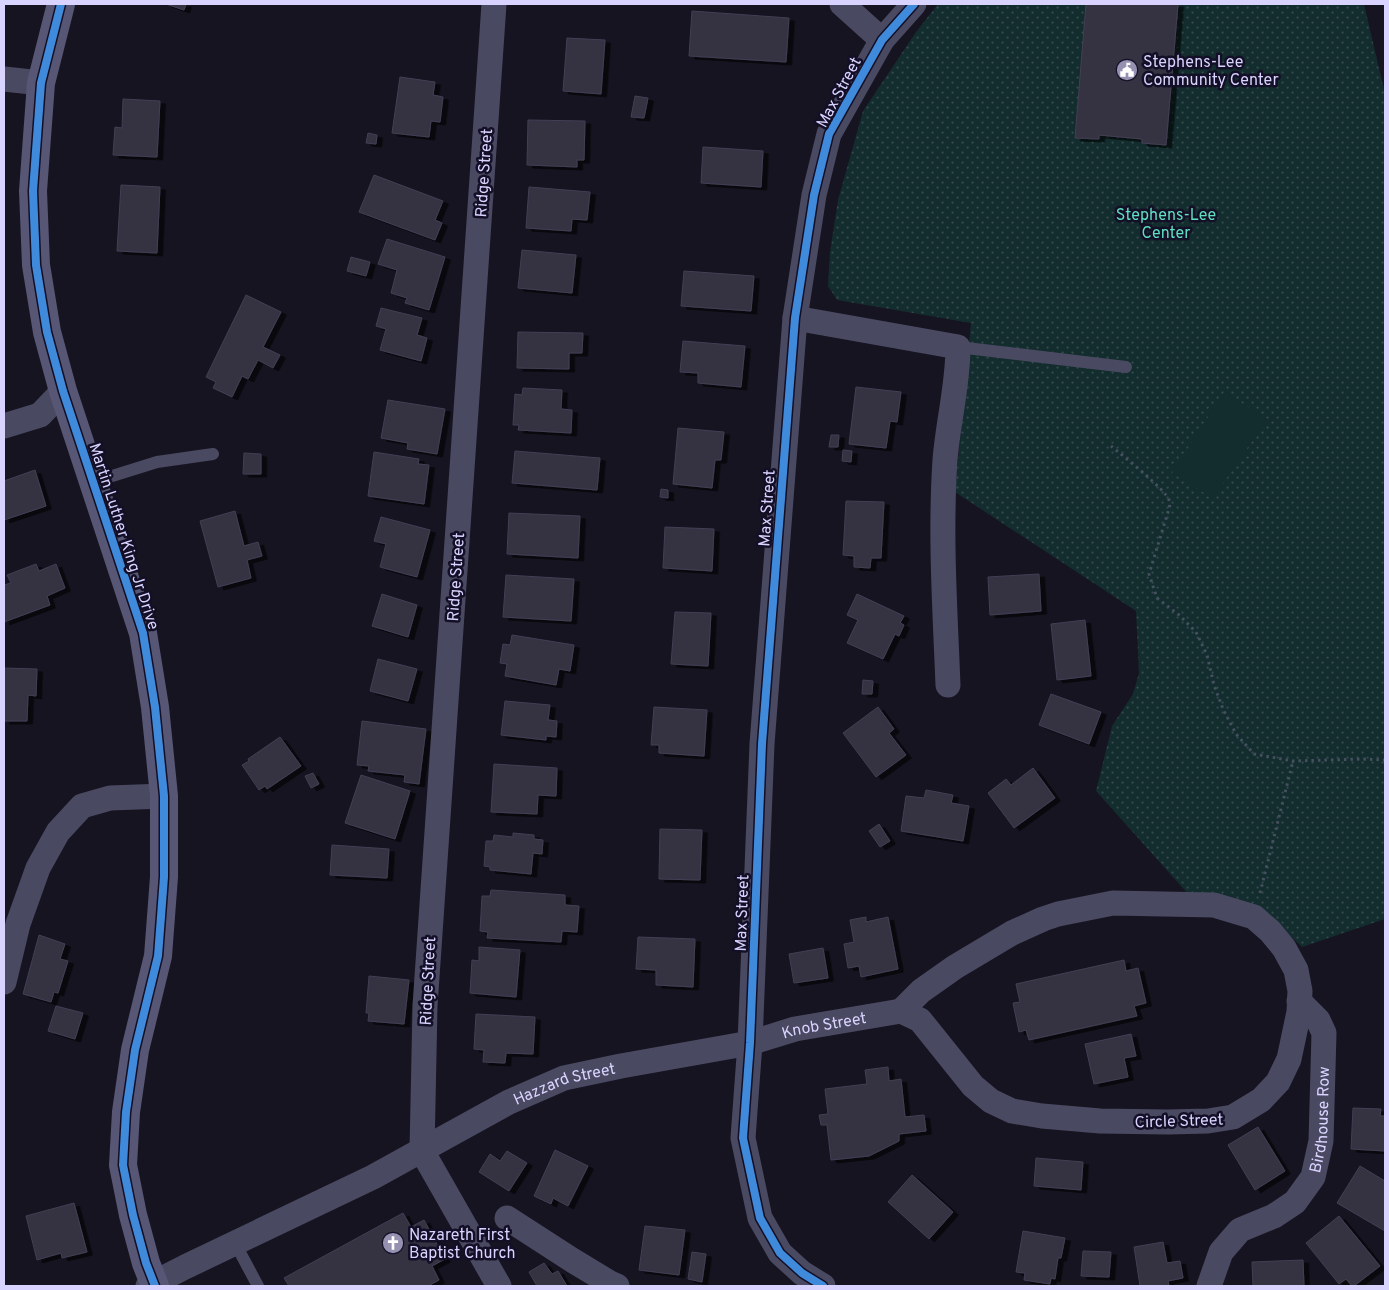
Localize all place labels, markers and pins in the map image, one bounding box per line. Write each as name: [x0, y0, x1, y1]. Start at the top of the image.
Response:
place label: Stephens-Lee Community Center: [1143, 53, 1279, 91]
public building icon: Stephens-Lee Community Center: [1115, 58, 1139, 82]
place label: Nazareth First Baptist Church: [409, 1226, 515, 1264]
church icon: Nazareth First Baptist Church: [381, 1231, 405, 1255]

